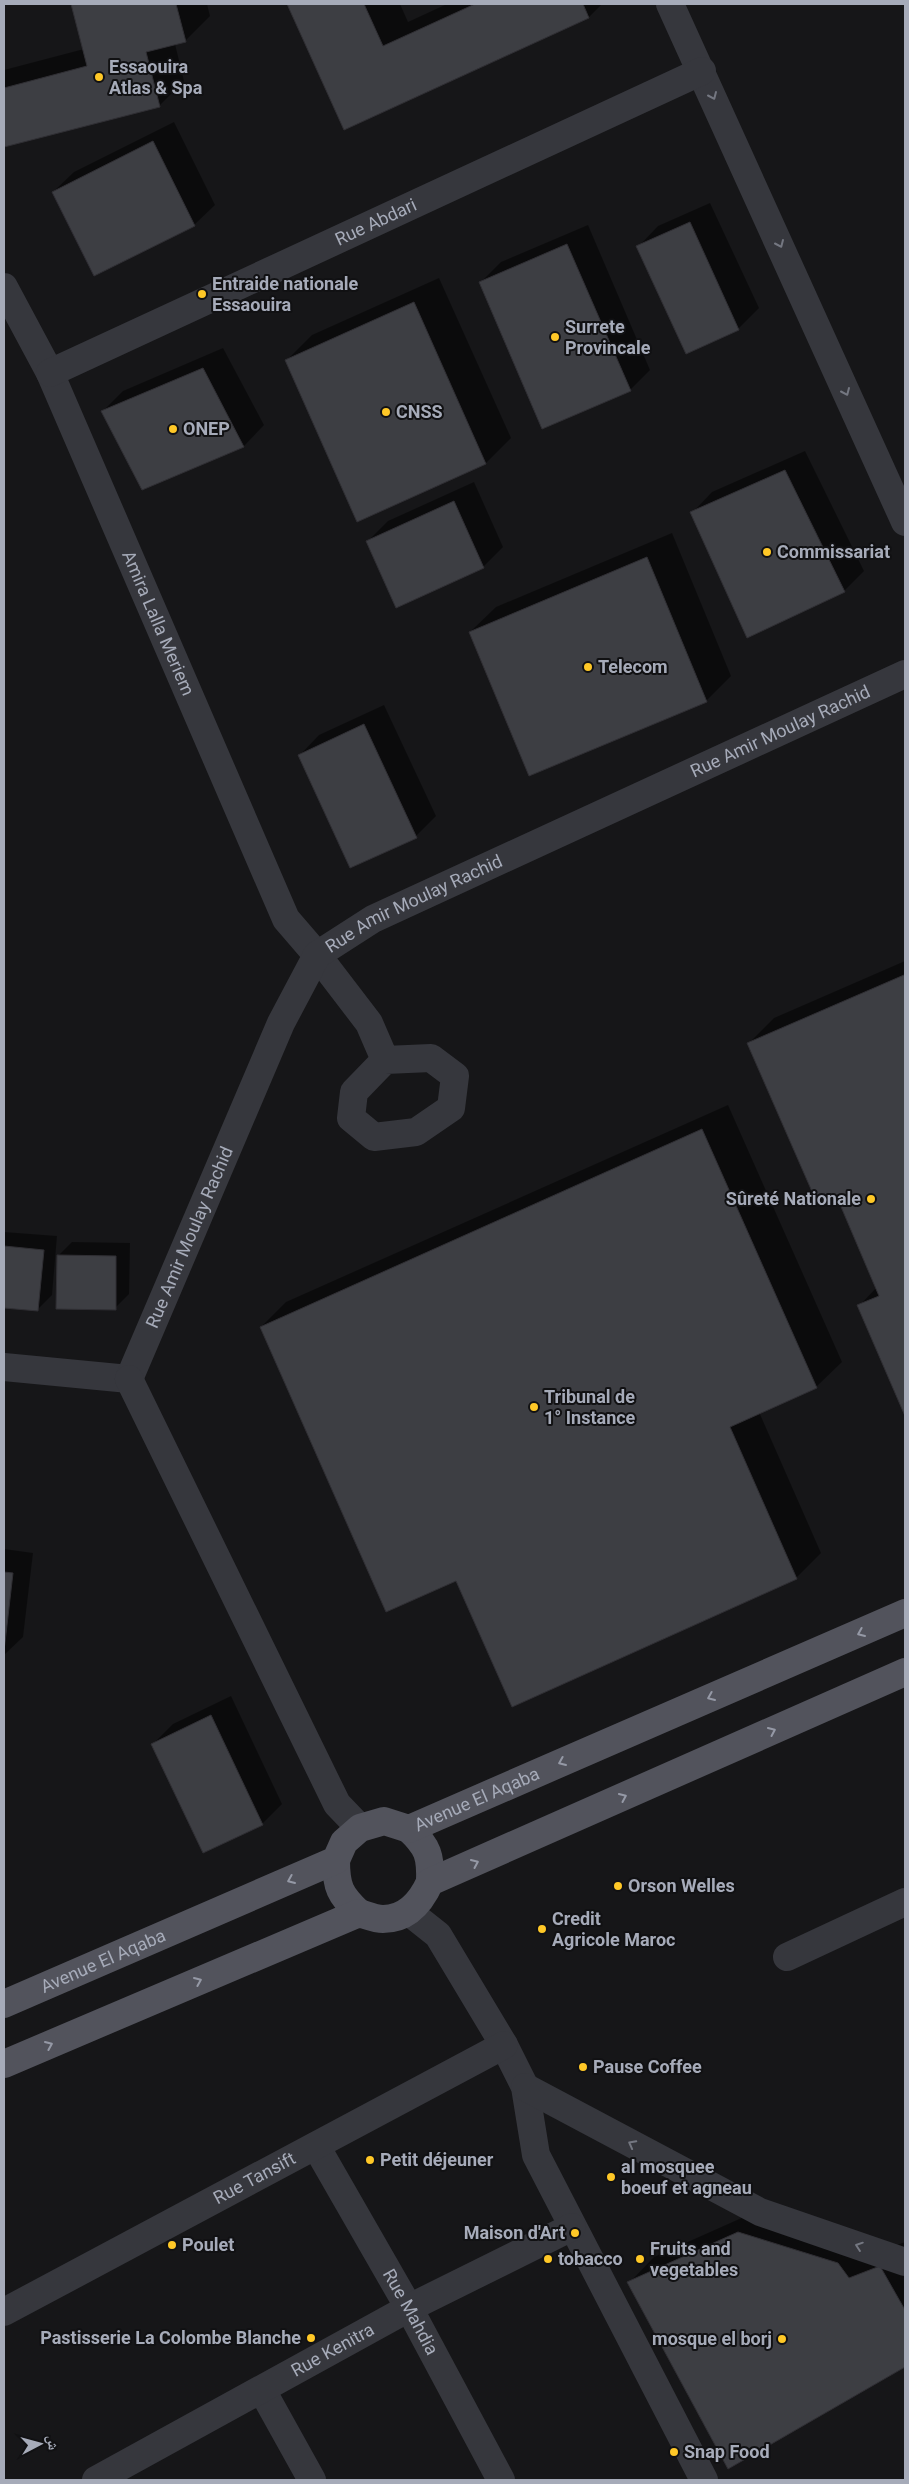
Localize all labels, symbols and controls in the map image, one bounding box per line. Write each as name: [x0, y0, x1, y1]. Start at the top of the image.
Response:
place label: Essaouira Atlas & Spa: [109, 56, 203, 98]
marker: Essaouira Atlas & Spa: [93, 71, 105, 83]
one-way arrow: [706, 91, 717, 100]
street label: Rue Abdari: [331, 194, 420, 250]
one-way arrow: [773, 239, 784, 248]
place label: Entraide nationale Essaouira: [212, 273, 359, 315]
marker: Entraide nationale Essaouira: [196, 288, 208, 300]
place label: Surrete Provincale: [565, 316, 651, 358]
marker: Surrete Provincale: [549, 331, 561, 343]
one-way arrow: [840, 387, 851, 396]
place label: CNSS: [396, 401, 443, 422]
marker: CNSS: [380, 406, 392, 418]
place label: ONEP: [183, 418, 230, 439]
marker: ONEP: [167, 423, 179, 435]
place label: Commissariat: [777, 541, 890, 562]
marker: Commissariat: [761, 546, 773, 558]
street label: Amira Lalla Meriem: [118, 547, 199, 698]
place label: Telecom: [598, 656, 668, 677]
marker: Telecom: [582, 661, 594, 673]
street label: Rue Amir Moulay Rachid: [687, 681, 873, 781]
street label: Rue Amir Moulay Rachid: [321, 850, 505, 957]
street label: Rue Amir Moulay Rachid: [141, 1143, 237, 1331]
place label: Sûreté Nationale: [726, 1188, 861, 1209]
marker: Sûreté Nationale: [865, 1193, 877, 1205]
place label: Tribunal de 1° Instance: [544, 1386, 636, 1428]
marker: Tribunal de 1° Instance: [528, 1401, 540, 1413]
one-way arrow: [857, 1626, 866, 1637]
one-way arrow: [707, 1691, 716, 1702]
one-way arrow: [767, 1727, 776, 1737]
one-way arrow: [558, 1755, 567, 1766]
street label: Avenue El Aqaba: [411, 1763, 542, 1835]
one-way arrow: [618, 1792, 627, 1803]
one-way arrow: [470, 1858, 479, 1869]
one-way arrow: [287, 1873, 296, 1884]
place label: Orson Welles: [628, 1875, 735, 1896]
marker: Orson Welles: [612, 1880, 624, 1892]
place label: Credit Agricole Maroc: [552, 1908, 675, 1950]
marker: Credit Agricole Maroc: [536, 1923, 548, 1935]
street label: Avenue El Aqaba: [37, 1924, 169, 1997]
one-way arrow: [193, 1977, 202, 1988]
one-way arrow: [44, 2040, 53, 2051]
place label: Pause Coffee: [593, 2056, 702, 2077]
marker: Pause Coffee: [577, 2061, 589, 2073]
one-way arrow: [628, 2140, 637, 2150]
street label: Rue Tansift: [210, 2147, 299, 2208]
place label: Petit déjeuner: [380, 2149, 494, 2170]
marker: Petit déjeuner: [364, 2154, 376, 2166]
place label: al mosquee boeuf et agneau: [621, 2156, 752, 2198]
marker: al mosquee boeuf et agneau: [605, 2171, 617, 2183]
place label: Maison d'Art: [464, 2222, 565, 2243]
marker: Maison d'Art: [569, 2227, 581, 2239]
place label: Poulet: [182, 2234, 234, 2255]
place label: Fruits and vegetables: [650, 2238, 738, 2280]
marker: Poulet: [166, 2239, 178, 2251]
one-way arrow: [855, 2242, 864, 2252]
place label: tobacco: [558, 2248, 623, 2269]
marker: tobacco: [542, 2253, 554, 2265]
marker: Fruits and vegetables: [634, 2253, 646, 2265]
street label: Rue Mahdia: [379, 2265, 443, 2358]
street label: Rue Kenitra: [287, 2318, 378, 2381]
place label: Pastisserie La Colombe Blanche: [40, 2327, 301, 2348]
place label: mosque el borj: [652, 2328, 772, 2349]
marker: Pastisserie La Colombe Blanche: [305, 2332, 317, 2344]
marker: mosque el borj: [776, 2333, 788, 2345]
north arrow: [15, 2419, 65, 2469]
text: ش: [43, 2434, 62, 2451]
place label: Snap Food: [684, 2441, 770, 2462]
marker: Snap Food: [668, 2446, 680, 2458]

